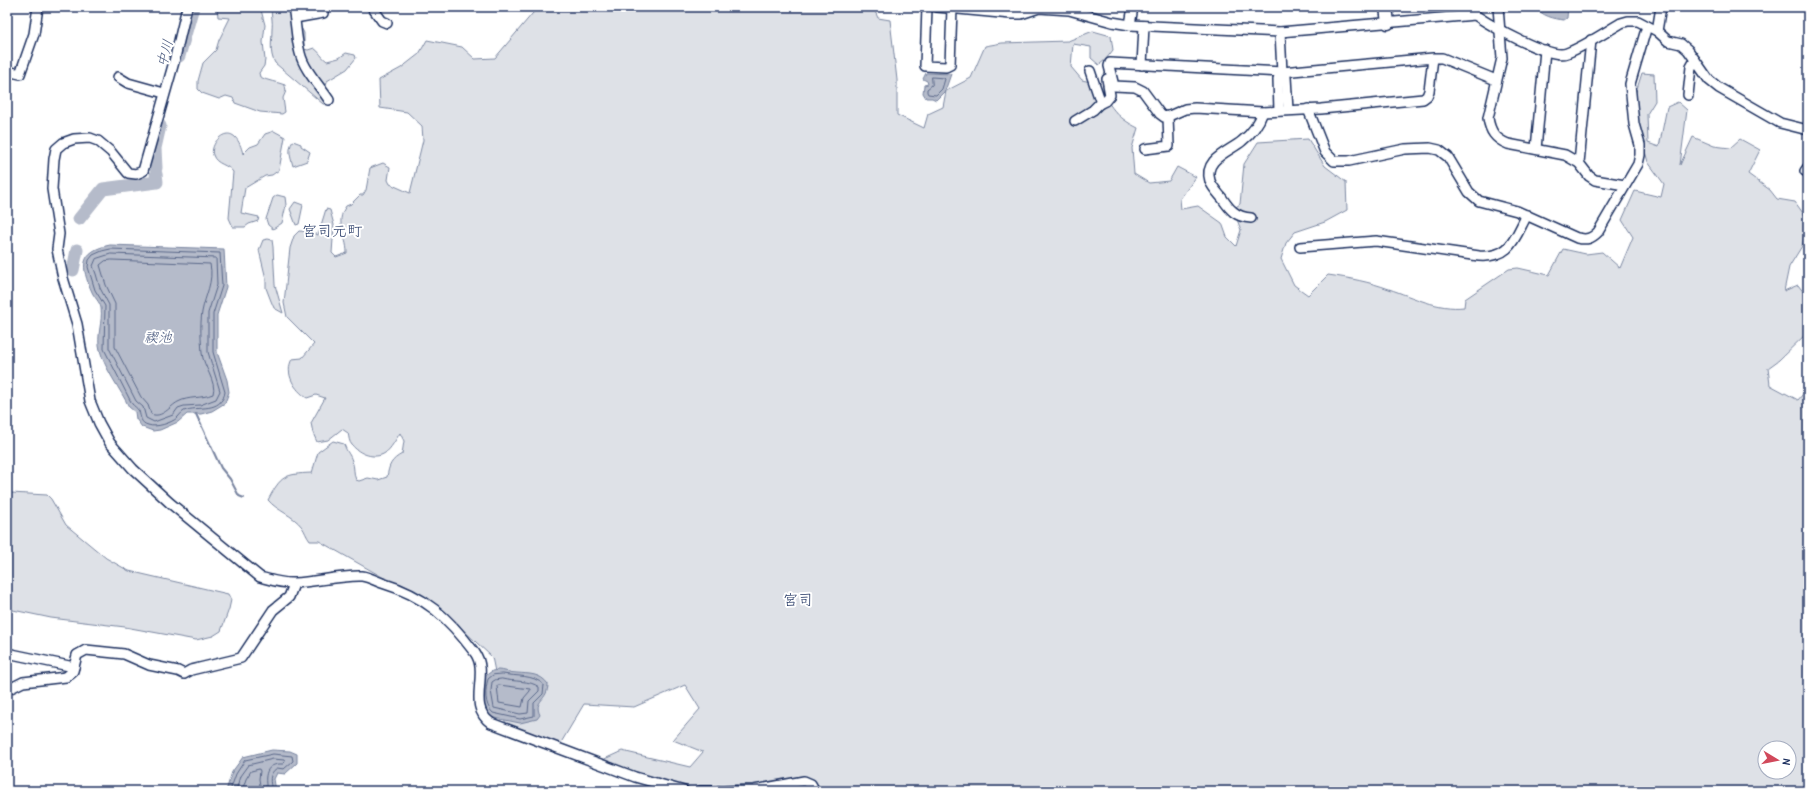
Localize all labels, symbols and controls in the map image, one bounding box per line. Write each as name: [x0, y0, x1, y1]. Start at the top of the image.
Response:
water label: 中川: [151, 37, 177, 69]
district label: 宮司元町: [302, 220, 363, 241]
water label: 禊池: [144, 327, 173, 346]
district label: 宮司: [783, 589, 813, 610]
north arrow: [1757, 740, 1797, 780]
text: N: [1779, 758, 1794, 766]

